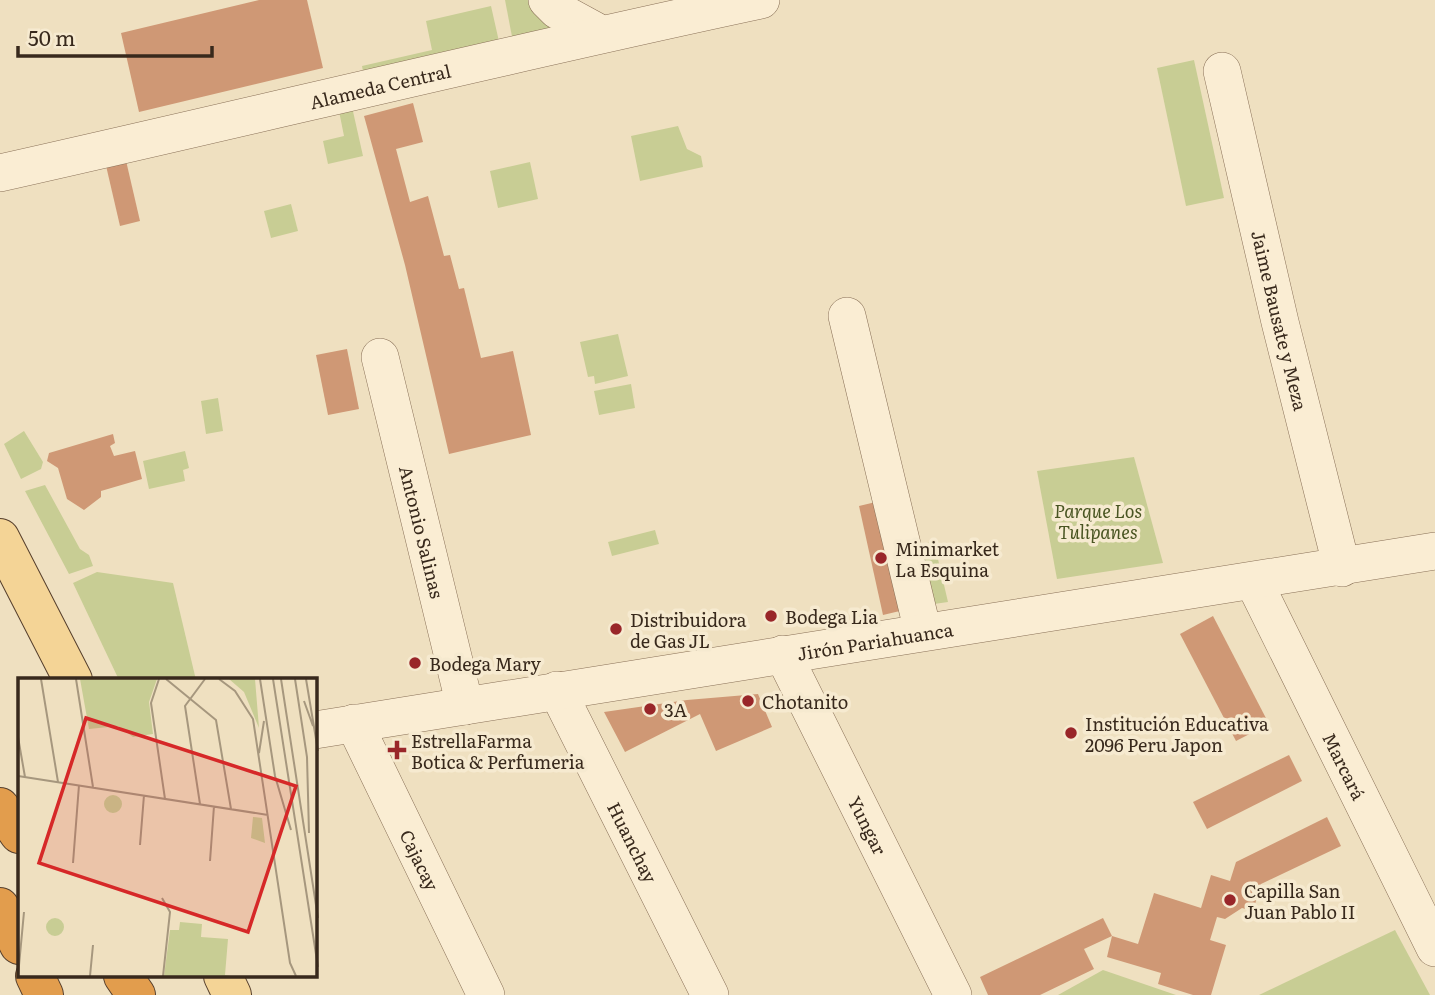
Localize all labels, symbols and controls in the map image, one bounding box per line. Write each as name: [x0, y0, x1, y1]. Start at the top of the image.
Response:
scale bar: [18, 14, 212, 58]
text: 50 m: [28, 21, 75, 52]
street label: Alameda Central: [307, 56, 453, 115]
street label: Jaime Bausate y Meza: [1246, 227, 1315, 414]
street label: Antonio Salinas: [393, 463, 452, 601]
park label: Parque Los Tulipanes: [1054, 497, 1142, 545]
place label: Minimarket La Esquina: [895, 535, 1000, 583]
marker: Minimarket La Esquina: [873, 550, 889, 566]
place label: Bodega Lia: [785, 603, 878, 630]
place label: Distribuidora de Gas JL: [630, 606, 747, 654]
marker: Bodega Lia: [763, 608, 779, 624]
street label: Jirón Pariahuanca: [795, 615, 955, 666]
marker: Distribuidora de Gas JL: [608, 621, 624, 637]
place label: Bodega Mary: [429, 650, 542, 677]
marker: Bodega Mary: [407, 655, 423, 671]
inset map: [18, 678, 317, 978]
place label: Chotanito: [762, 688, 848, 715]
marker: Chotanito: [740, 693, 756, 709]
place label: 3A: [664, 696, 687, 723]
marker: 3A: [642, 701, 658, 717]
place label: Institución Educativa 2096 Peru Japon: [1085, 710, 1269, 758]
marker: Institución Educativa 2096 Peru Japon: [1063, 725, 1079, 741]
place label: EstrellaFarma Botica & Perfumeria: [411, 727, 585, 775]
street label: Marcará: [1317, 727, 1373, 804]
marker: EstrellaFarma Botica & Perfumeria: [389, 742, 405, 758]
street label: Yungar: [842, 791, 895, 859]
street label: Huanchay: [602, 797, 665, 888]
street label: Cajacay: [394, 825, 447, 895]
place label: Capilla San Juan Pablo II: [1244, 877, 1355, 925]
marker: Capilla San Juan Pablo II: [1222, 892, 1238, 908]

